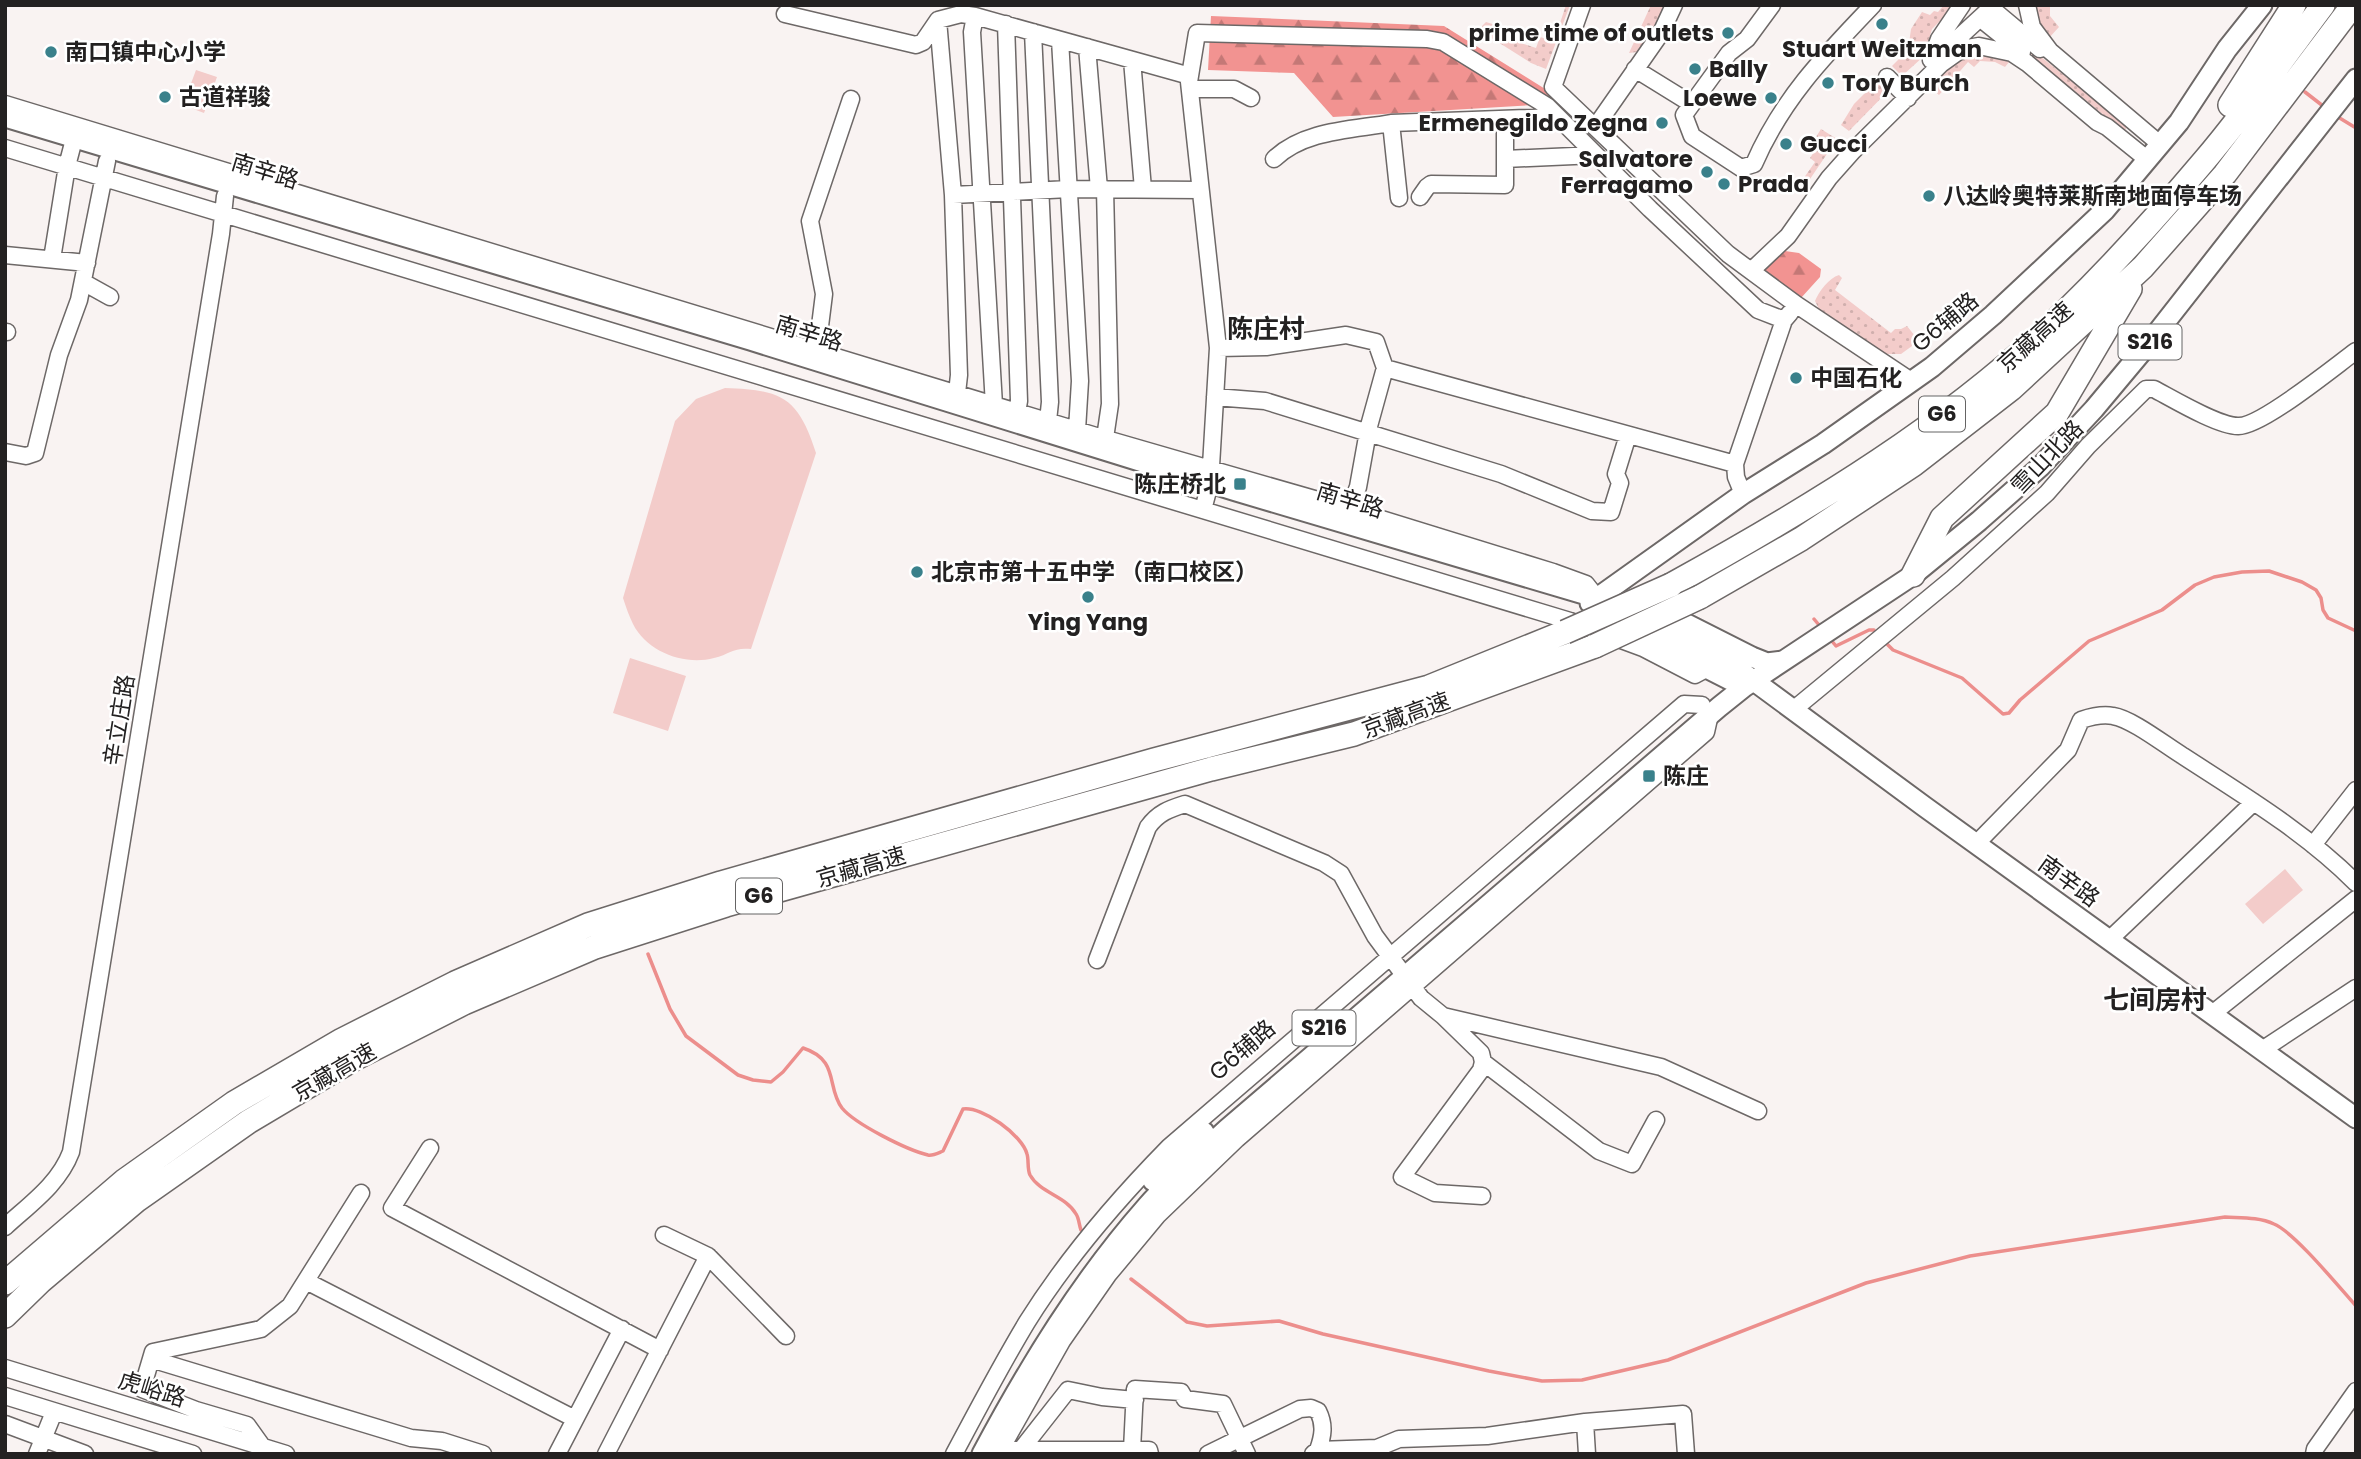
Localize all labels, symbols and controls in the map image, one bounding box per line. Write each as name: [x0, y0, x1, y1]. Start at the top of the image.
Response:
marker: Stuart Weitzman: [1874, 16, 1890, 32]
place label: prime time of outlets: [1468, 17, 1714, 49]
marker: prime time of outlets: [1720, 25, 1736, 41]
place label: Stuart Weitzman: [1782, 33, 1982, 65]
place label: 南口镇中心小学: [65, 36, 226, 68]
marker: 南口镇中心小学: [43, 44, 59, 60]
place label: Bally: [1709, 53, 1768, 85]
marker: Bally: [1687, 61, 1703, 77]
place label: Tory Burch: [1842, 67, 1969, 99]
marker: Tory Burch: [1820, 75, 1836, 91]
place label: 古道祥骏: [179, 81, 271, 113]
place label: Loewe: [1683, 82, 1757, 114]
marker: 古道祥骏: [157, 89, 173, 105]
marker: Loewe: [1763, 90, 1779, 106]
place label: Ermenegildo Zegna: [1419, 107, 1648, 139]
marker: Ermenegildo Zegna: [1654, 115, 1670, 131]
place label: Gucci: [1800, 128, 1868, 160]
marker: Gucci: [1778, 136, 1794, 152]
place label: Salvatore Ferragamo: [1561, 143, 1693, 201]
street label: 南辛路: [227, 146, 303, 196]
marker: Salvatore Ferragamo: [1699, 164, 1715, 180]
place label: Prada: [1738, 168, 1809, 200]
marker: Prada: [1716, 176, 1732, 192]
place label: 八达岭奥特莱斯南地面停车场: [1943, 180, 2242, 212]
marker: 八达岭奥特莱斯南地面停车场: [1921, 188, 1937, 204]
street label: G6辅路: [1905, 285, 1985, 359]
street label: 京藏高速: [1990, 294, 2080, 380]
street label: 南辛路: [771, 308, 847, 358]
district label: 陈庄村: [1227, 311, 1305, 347]
road number: S216: [2118, 324, 2182, 360]
place label: 中国石化: [1810, 362, 1902, 394]
marker: 中国石化: [1788, 370, 1804, 386]
road number: G6: [1919, 396, 1965, 432]
street label: 雪山北路: [2004, 413, 2090, 501]
place label: 陈庄桥北: [1134, 468, 1226, 500]
street label: 南辛路: [1312, 475, 1388, 525]
marker: 陈庄桥北: [1232, 476, 1248, 492]
place label: 北京市第十五中学 （南口校区）: [931, 556, 1258, 588]
marker: 北京市第十五中学 （南口校区）: [909, 564, 925, 580]
marker: Ying Yang: [1080, 589, 1096, 605]
place label: Ying Yang: [1028, 606, 1148, 638]
street label: 辛立庄路: [96, 672, 142, 768]
street label: 京藏高速: [1357, 684, 1455, 746]
place label: 陈庄: [1663, 760, 1709, 792]
marker: 陈庄: [1641, 768, 1657, 784]
street label: 京藏高速: [812, 839, 910, 895]
street label: 南辛路: [2032, 848, 2106, 914]
road number: G6: [736, 878, 782, 914]
district label: 七间房村: [2103, 982, 2207, 1018]
road number: S216: [1292, 1010, 1356, 1046]
street label: G6辅路: [1202, 1012, 1282, 1088]
street label: 京藏高速: [286, 1035, 382, 1109]
street label: 虎峪路: [114, 1364, 190, 1414]

